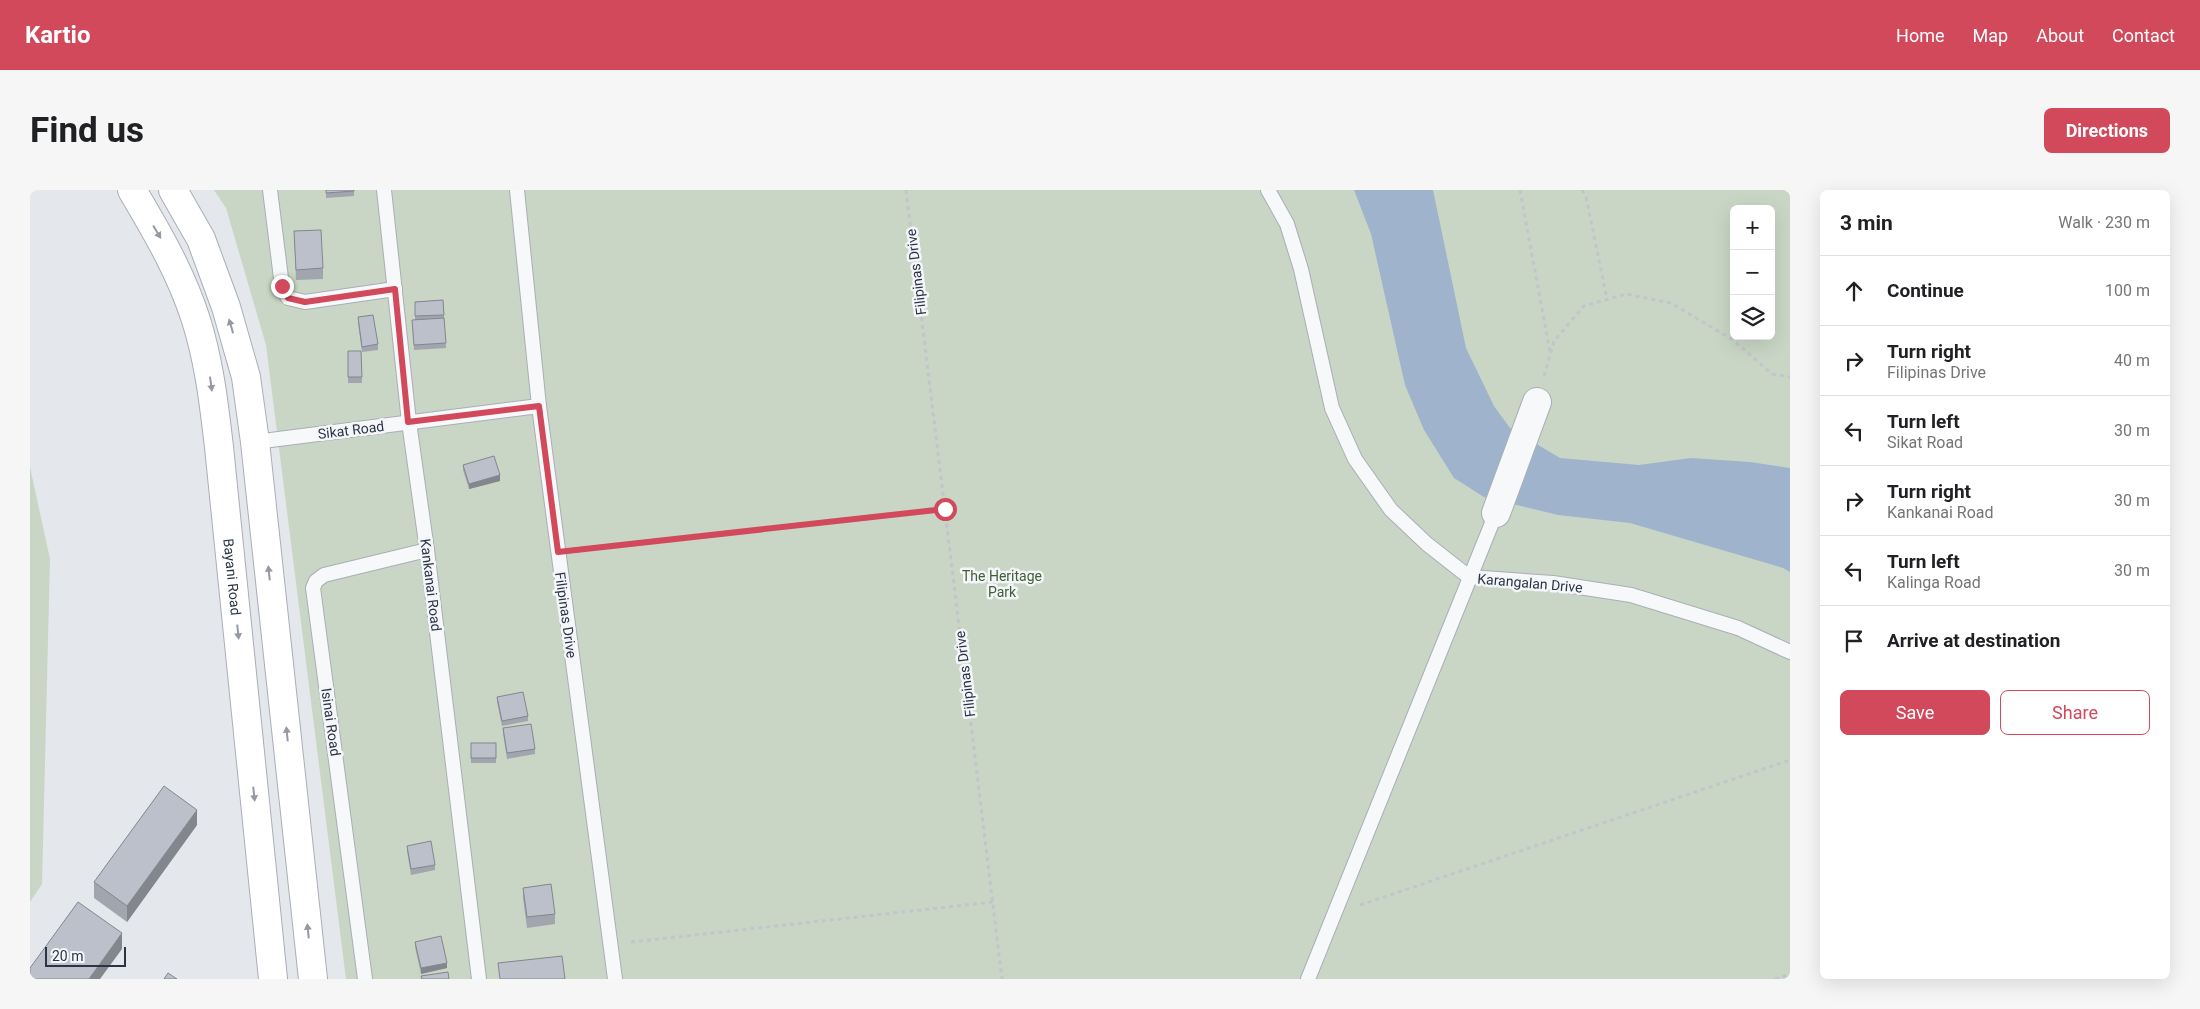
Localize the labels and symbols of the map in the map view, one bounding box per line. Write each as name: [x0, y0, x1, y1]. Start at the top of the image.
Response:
one-way arrow: [152, 225, 161, 238]
street label: Filipinas Drive: [903, 228, 929, 316]
route end: [271, 275, 294, 298]
one-way arrow: [227, 318, 235, 333]
one-way arrow: [207, 376, 215, 392]
street label: Sikat Road: [317, 418, 385, 442]
route start: [934, 498, 957, 521]
street label: Bayani Road: [220, 538, 244, 616]
street label: Kankanai Road: [417, 538, 445, 632]
one-way arrow: [265, 564, 273, 580]
park label: The Heritage Park: [962, 568, 1042, 600]
street label: Karangalan Drive: [1477, 570, 1583, 596]
street label: Filipinas Drive: [552, 571, 580, 659]
one-way arrow: [234, 625, 242, 641]
street label: Filipinas Drive: [952, 630, 978, 718]
street label: Isinai Road: [318, 687, 344, 757]
one-way arrow: [283, 726, 291, 742]
one-way arrow: [251, 786, 259, 802]
one-way arrow: [304, 922, 312, 938]
scale bar: [45, 944, 126, 967]

